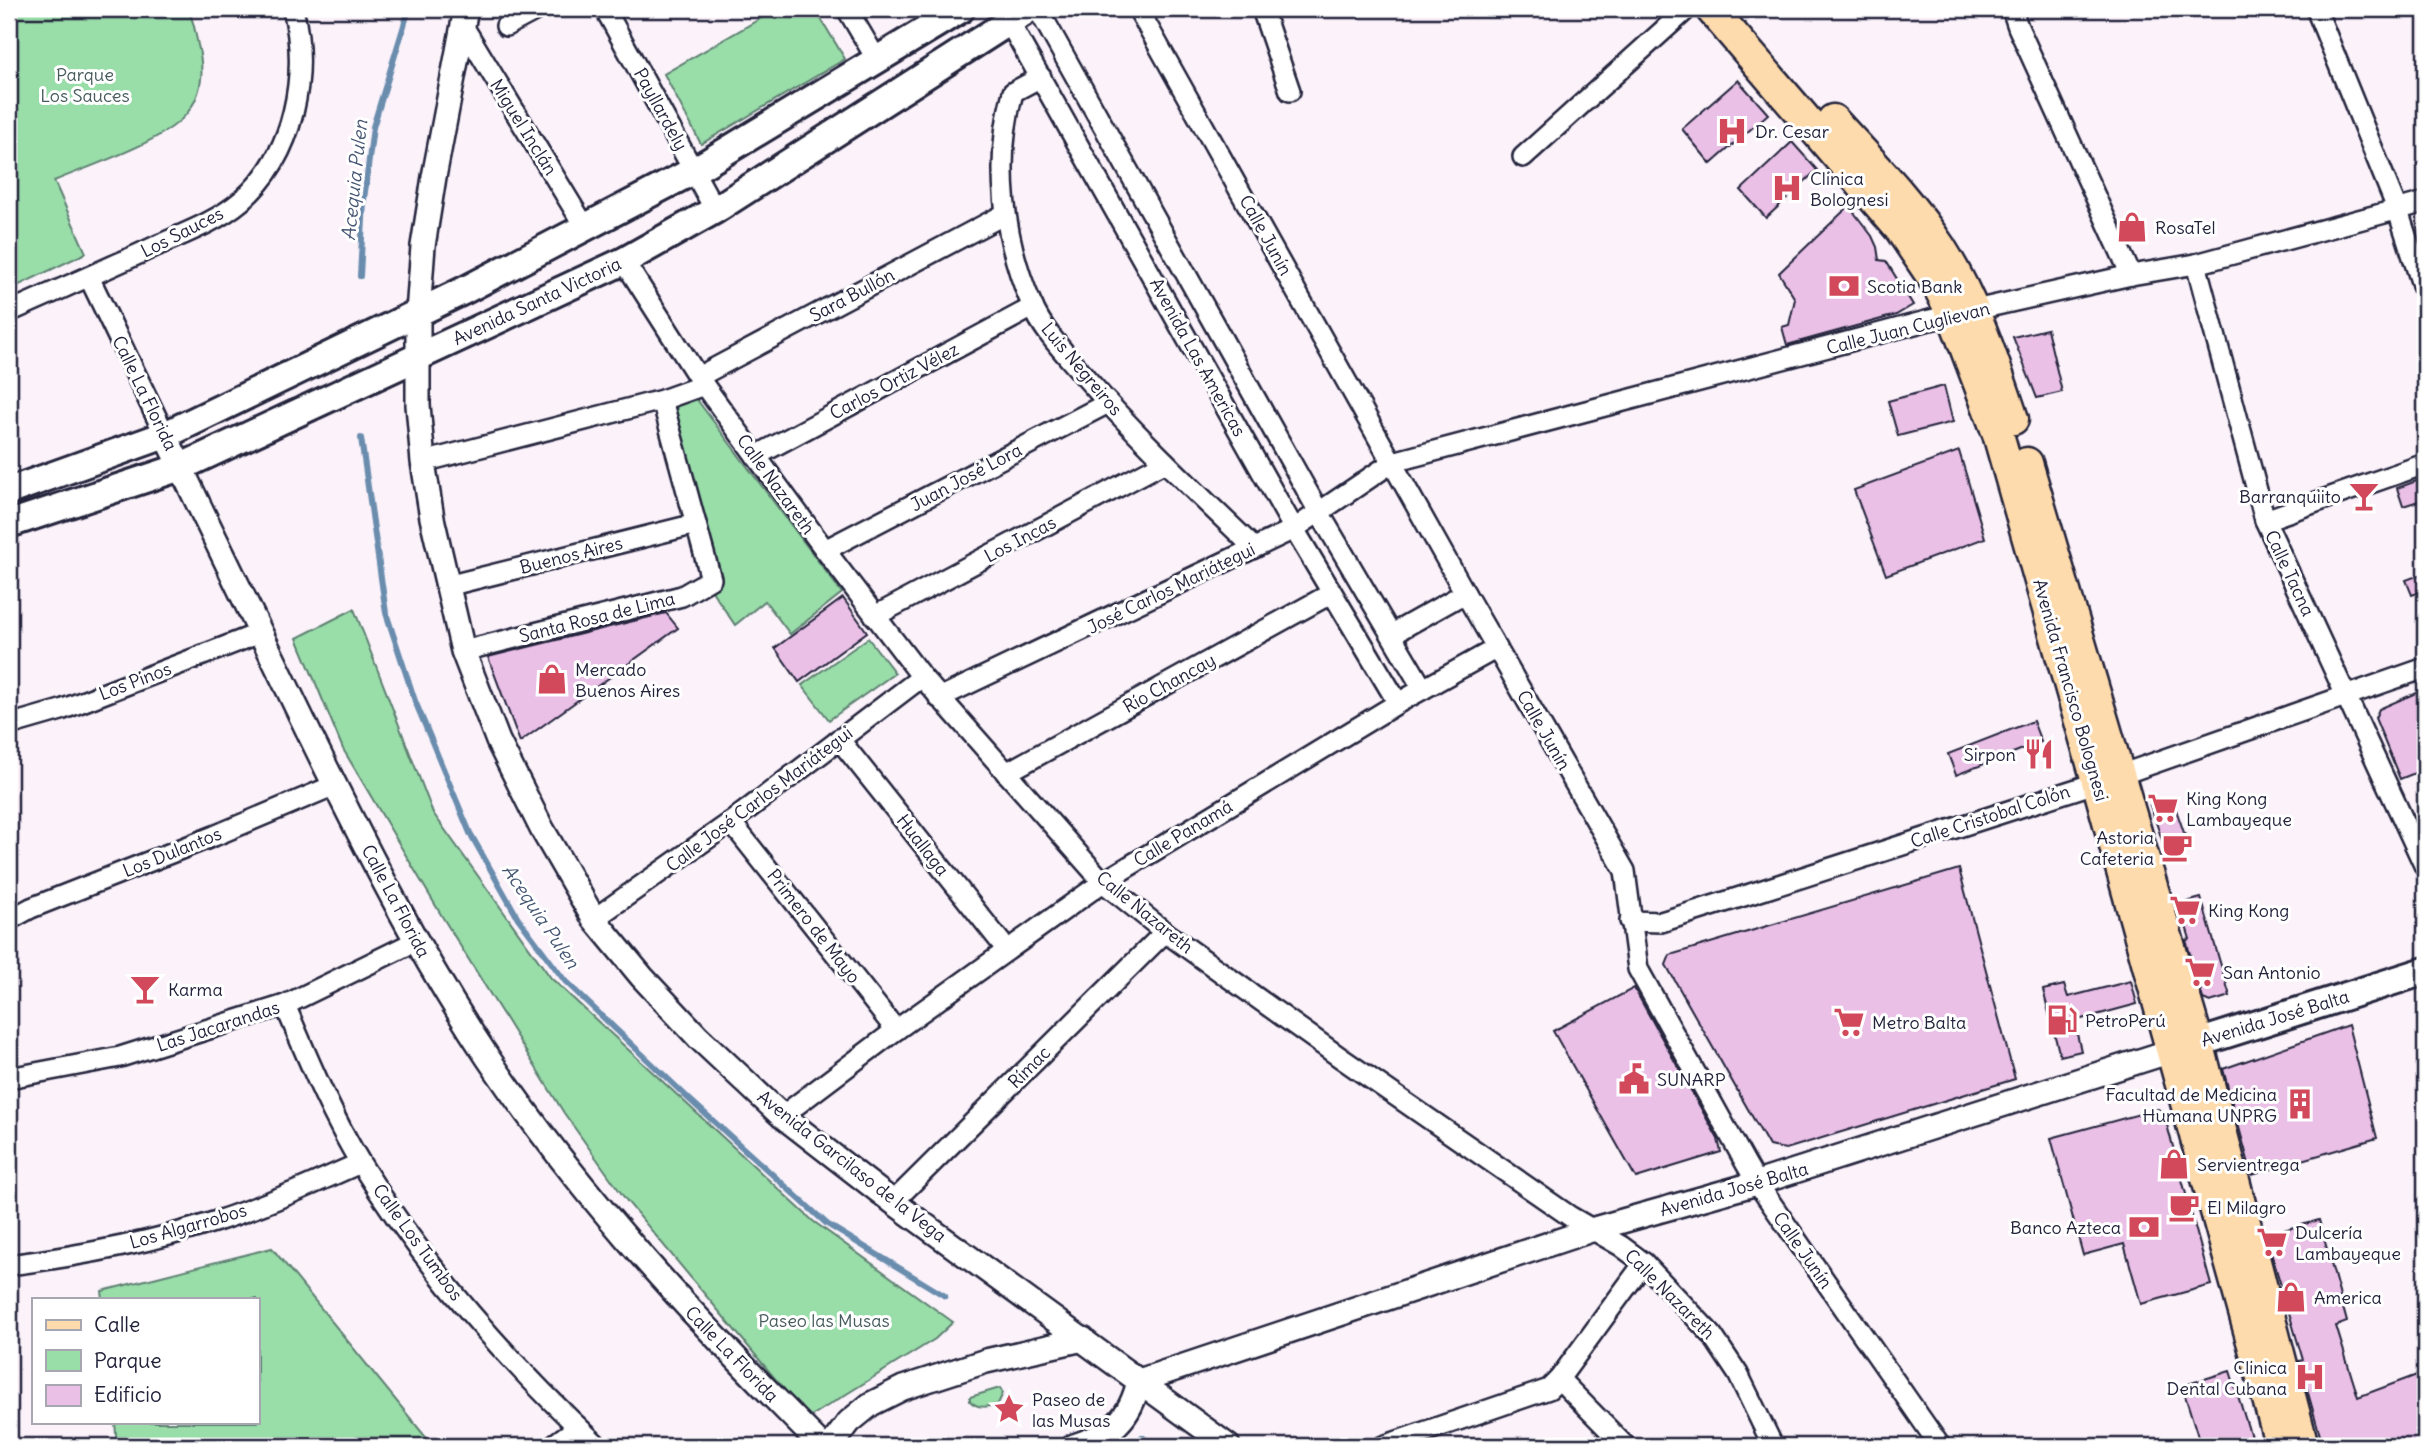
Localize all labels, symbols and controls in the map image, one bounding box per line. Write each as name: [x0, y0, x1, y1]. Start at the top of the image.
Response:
park label: Parque Los Sauces: [40, 63, 130, 107]
street label: Payllardely: [629, 64, 693, 154]
street label: Miguel Inclán: [485, 75, 563, 179]
hospital icon: Dr. Cesar: [1715, 114, 1749, 148]
water label: Acequia Pulen: [336, 118, 372, 241]
place label: Dr. Cesar: [1755, 120, 1830, 143]
place label: Clinica Bolognesi: [1810, 167, 1888, 211]
hospital icon: Clinica Bolognesi: [1770, 171, 1804, 205]
street label: Calle Junín: [1234, 191, 1298, 279]
street label: Los Sauces: [137, 201, 227, 263]
shop icon: RosaTel: [2115, 210, 2149, 244]
place label: RosaTel: [2155, 216, 2215, 239]
street label: Avenida Santa Victoria: [449, 252, 625, 350]
street label: Sara Bullón: [806, 263, 898, 327]
bank icon: Scotia Bank: [1827, 269, 1861, 303]
street label: Avenida Las Americas: [1145, 274, 1251, 440]
place label: Scotia Bank: [1867, 275, 1962, 298]
street label: Calle Juan Cuglievan: [1824, 297, 1992, 359]
street label: Luis Negreiros: [1036, 318, 1128, 420]
street label: Calle La Florida: [107, 332, 183, 454]
street label: Carlos Ortiz Vélez: [826, 337, 963, 425]
street label: Calle Nazareth: [732, 429, 820, 539]
street label: Juan José Lora: [906, 438, 1026, 516]
bar icon: Barranquiito: [2347, 479, 2381, 513]
place label: Barranquiito: [2239, 485, 2341, 508]
street label: Los Incas: [980, 511, 1060, 567]
street label: Calle Tacna: [2260, 526, 2320, 620]
street label: Buenos Aires: [517, 531, 625, 579]
street label: José Carlos Mariátegui: [1083, 537, 1259, 639]
street label: Avenida Francisco Bolognesi: [2028, 576, 2114, 804]
street label: Santa Rosa de Lima: [517, 587, 677, 647]
street label: Río Chancay: [1119, 648, 1219, 718]
street label: Los Pinos: [96, 657, 174, 705]
place label: Mercado Buenos Aires: [575, 658, 680, 702]
shop icon: Mercado Buenos Aires: [535, 662, 569, 696]
street label: Calle Junín: [1512, 686, 1576, 774]
street label: Calle José Carlos Mariátegui: [661, 721, 857, 877]
restaurant icon: Sirpon: [2022, 737, 2056, 771]
place label: Sirpon: [1964, 743, 2016, 766]
street label: Calle Cristobal Colón: [1907, 779, 2073, 853]
place label: King Kong Lambayeque: [2186, 787, 2292, 831]
supermarket icon: King Kong Lambayeque: [2146, 791, 2180, 825]
street label: Calle Panamá: [1129, 794, 1237, 872]
street label: Huallaga: [892, 809, 954, 881]
street label: Los Dulantos: [119, 822, 225, 882]
place label: Astoria Cafeteria: [2080, 826, 2154, 870]
cafe icon: Astoria Cafeteria: [2160, 830, 2194, 864]
street label: Calle La Florida: [357, 840, 435, 962]
water label: Acequia Pulen: [497, 859, 585, 974]
street label: Primero de Mayo: [762, 864, 866, 988]
street label: Calle Nazareth: [1092, 866, 1198, 958]
supermarket icon: King Kong: [2168, 893, 2202, 927]
place label: King Kong: [2208, 899, 2289, 922]
supermarket icon: San Antonio: [2183, 955, 2217, 989]
place label: San Antonio: [2223, 961, 2321, 984]
bar icon: Karma: [128, 972, 162, 1006]
place label: Karma: [168, 978, 223, 1001]
street label: Avenida José Balta: [2198, 985, 2352, 1051]
street label: Las Jacarandas: [154, 995, 282, 1057]
fuel station icon: PetroPerú: [2045, 1003, 2079, 1037]
supermarket icon: Metro Balta: [1832, 1005, 1866, 1039]
place label: PetroPerú: [2085, 1009, 2166, 1032]
place label: Metro Balta: [1872, 1011, 1966, 1034]
street label: Rímac: [1003, 1041, 1055, 1093]
public building icon: SUNARP: [1617, 1062, 1651, 1096]
place label: SUNARP: [1657, 1068, 1726, 1091]
place label: Facultad de Medicina Humana UNPRG: [2105, 1083, 2277, 1127]
street label: Avenida Garcilaso de la Vega: [753, 1085, 951, 1247]
building icon: Facultad de Medicina Humana UNPRG: [2283, 1087, 2317, 1121]
shop icon: Servientrega: [2157, 1147, 2191, 1181]
place label: Servientrega: [2197, 1153, 2300, 1176]
street label: Avenida José Balta: [1657, 1157, 1811, 1221]
street label: Calle Los Tumbos: [368, 1179, 468, 1305]
cafe icon: El Milagro: [2167, 1190, 2201, 1224]
place label: El Milagro: [2207, 1196, 2286, 1219]
street label: Los Algarrobos: [127, 1198, 249, 1254]
street label: Calle Junín: [1768, 1207, 1838, 1293]
bank icon: Banco Azteca: [2127, 1210, 2161, 1244]
place label: Banco Azteca: [2010, 1216, 2121, 1239]
place label: Dulcería Lambayeque: [2295, 1221, 2401, 1265]
supermarket icon: Dulcería Lambayeque: [2255, 1225, 2289, 1259]
street label: Calle Nazareth: [1620, 1244, 1720, 1344]
shop icon: America: [2274, 1280, 2308, 1314]
place label: America: [2314, 1286, 2382, 1309]
legend: [32, 1298, 259, 1424]
street label: Calle La Florida: [680, 1301, 784, 1407]
park label: Paseo las Musas: [758, 1309, 890, 1332]
text: Calle: [94, 1311, 140, 1338]
text: Parque: [94, 1347, 162, 1374]
place label: Clinica Dental Cubana: [2167, 1356, 2287, 1400]
hospital icon: Clinica Dental Cubana: [2293, 1360, 2327, 1394]
text: Edificio: [94, 1381, 162, 1408]
place label: Paseo de las Musas: [1032, 1388, 1110, 1432]
place icon: Paseo de las Musas: [992, 1392, 1026, 1426]

